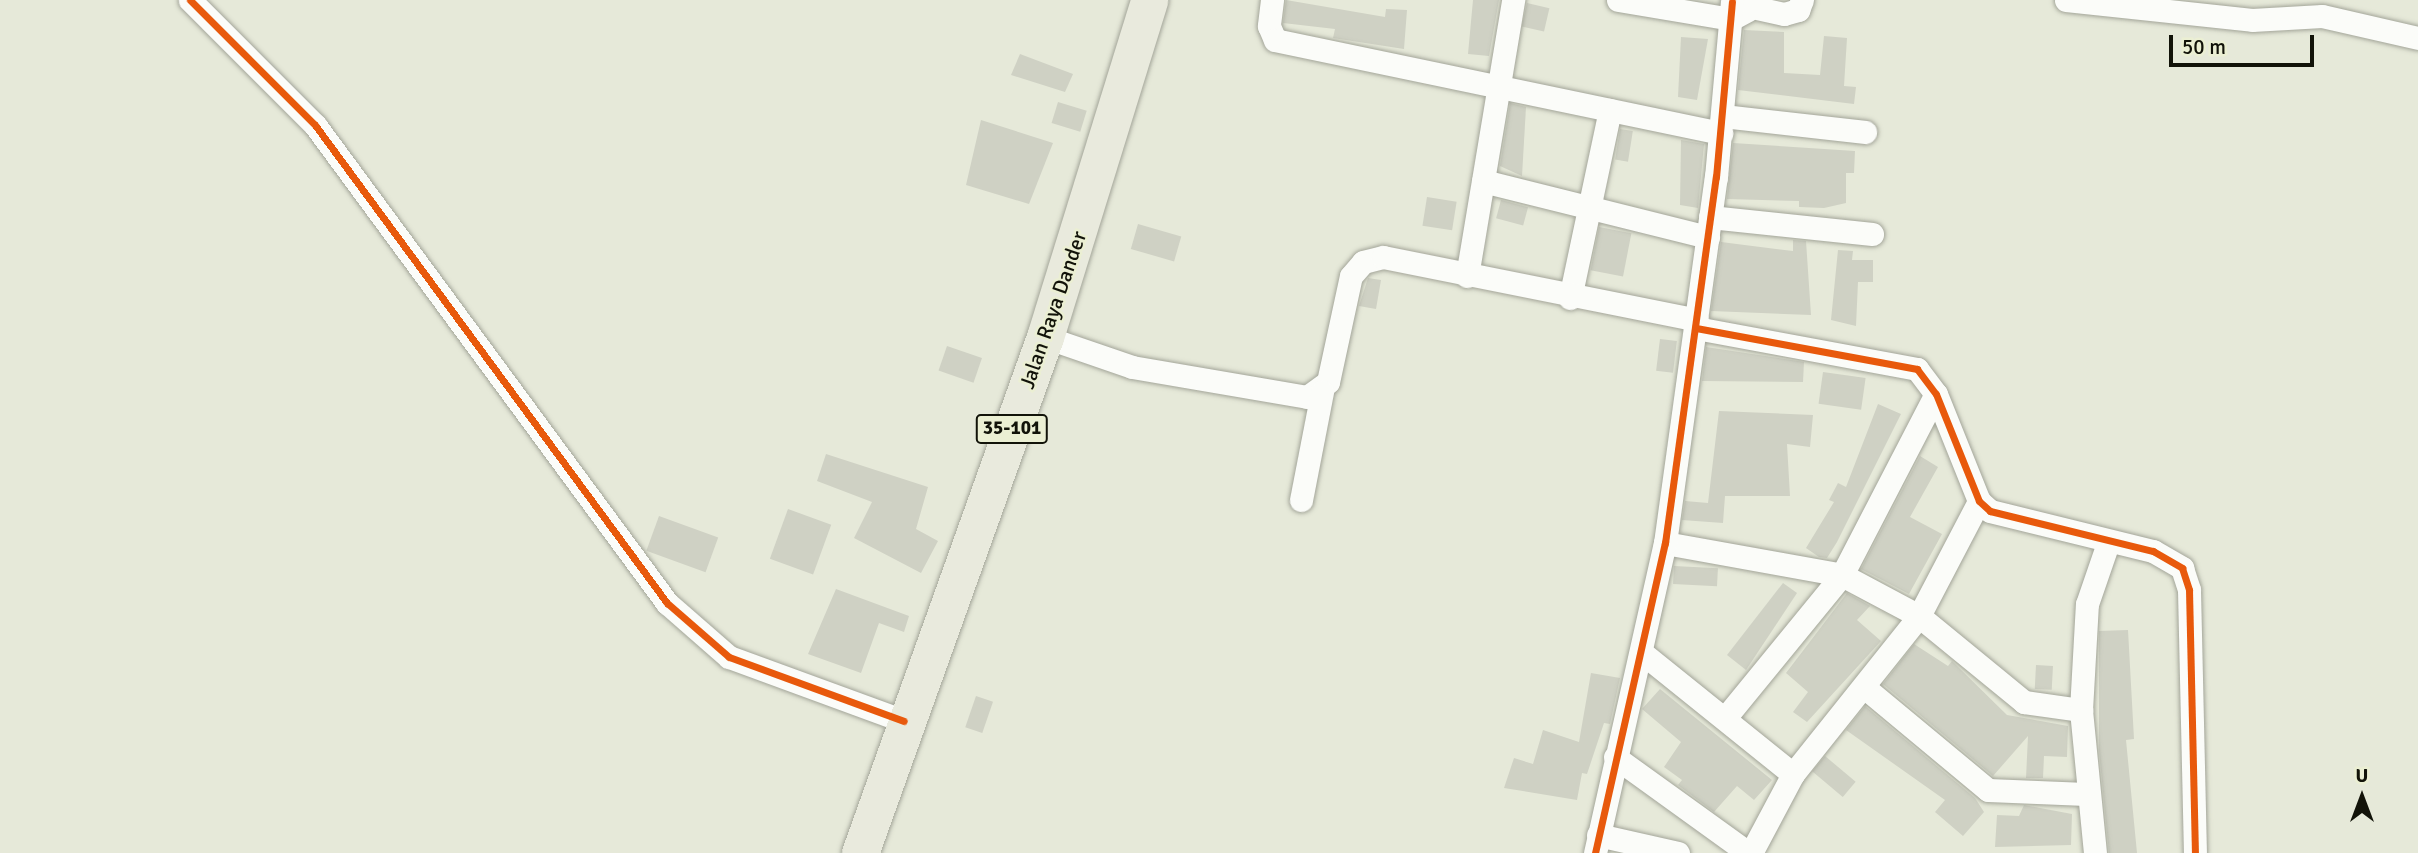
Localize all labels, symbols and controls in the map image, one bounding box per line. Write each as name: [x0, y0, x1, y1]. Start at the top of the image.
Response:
scale bar: [2173, 21, 2318, 65]
text: 50 m: [2182, 34, 2226, 60]
street label: Jalan Raya Dander: [1014, 228, 1092, 392]
road number: 35-101: [975, 414, 1049, 444]
north arrow: [2327, 762, 2397, 832]
text: U: [2356, 764, 2368, 788]

